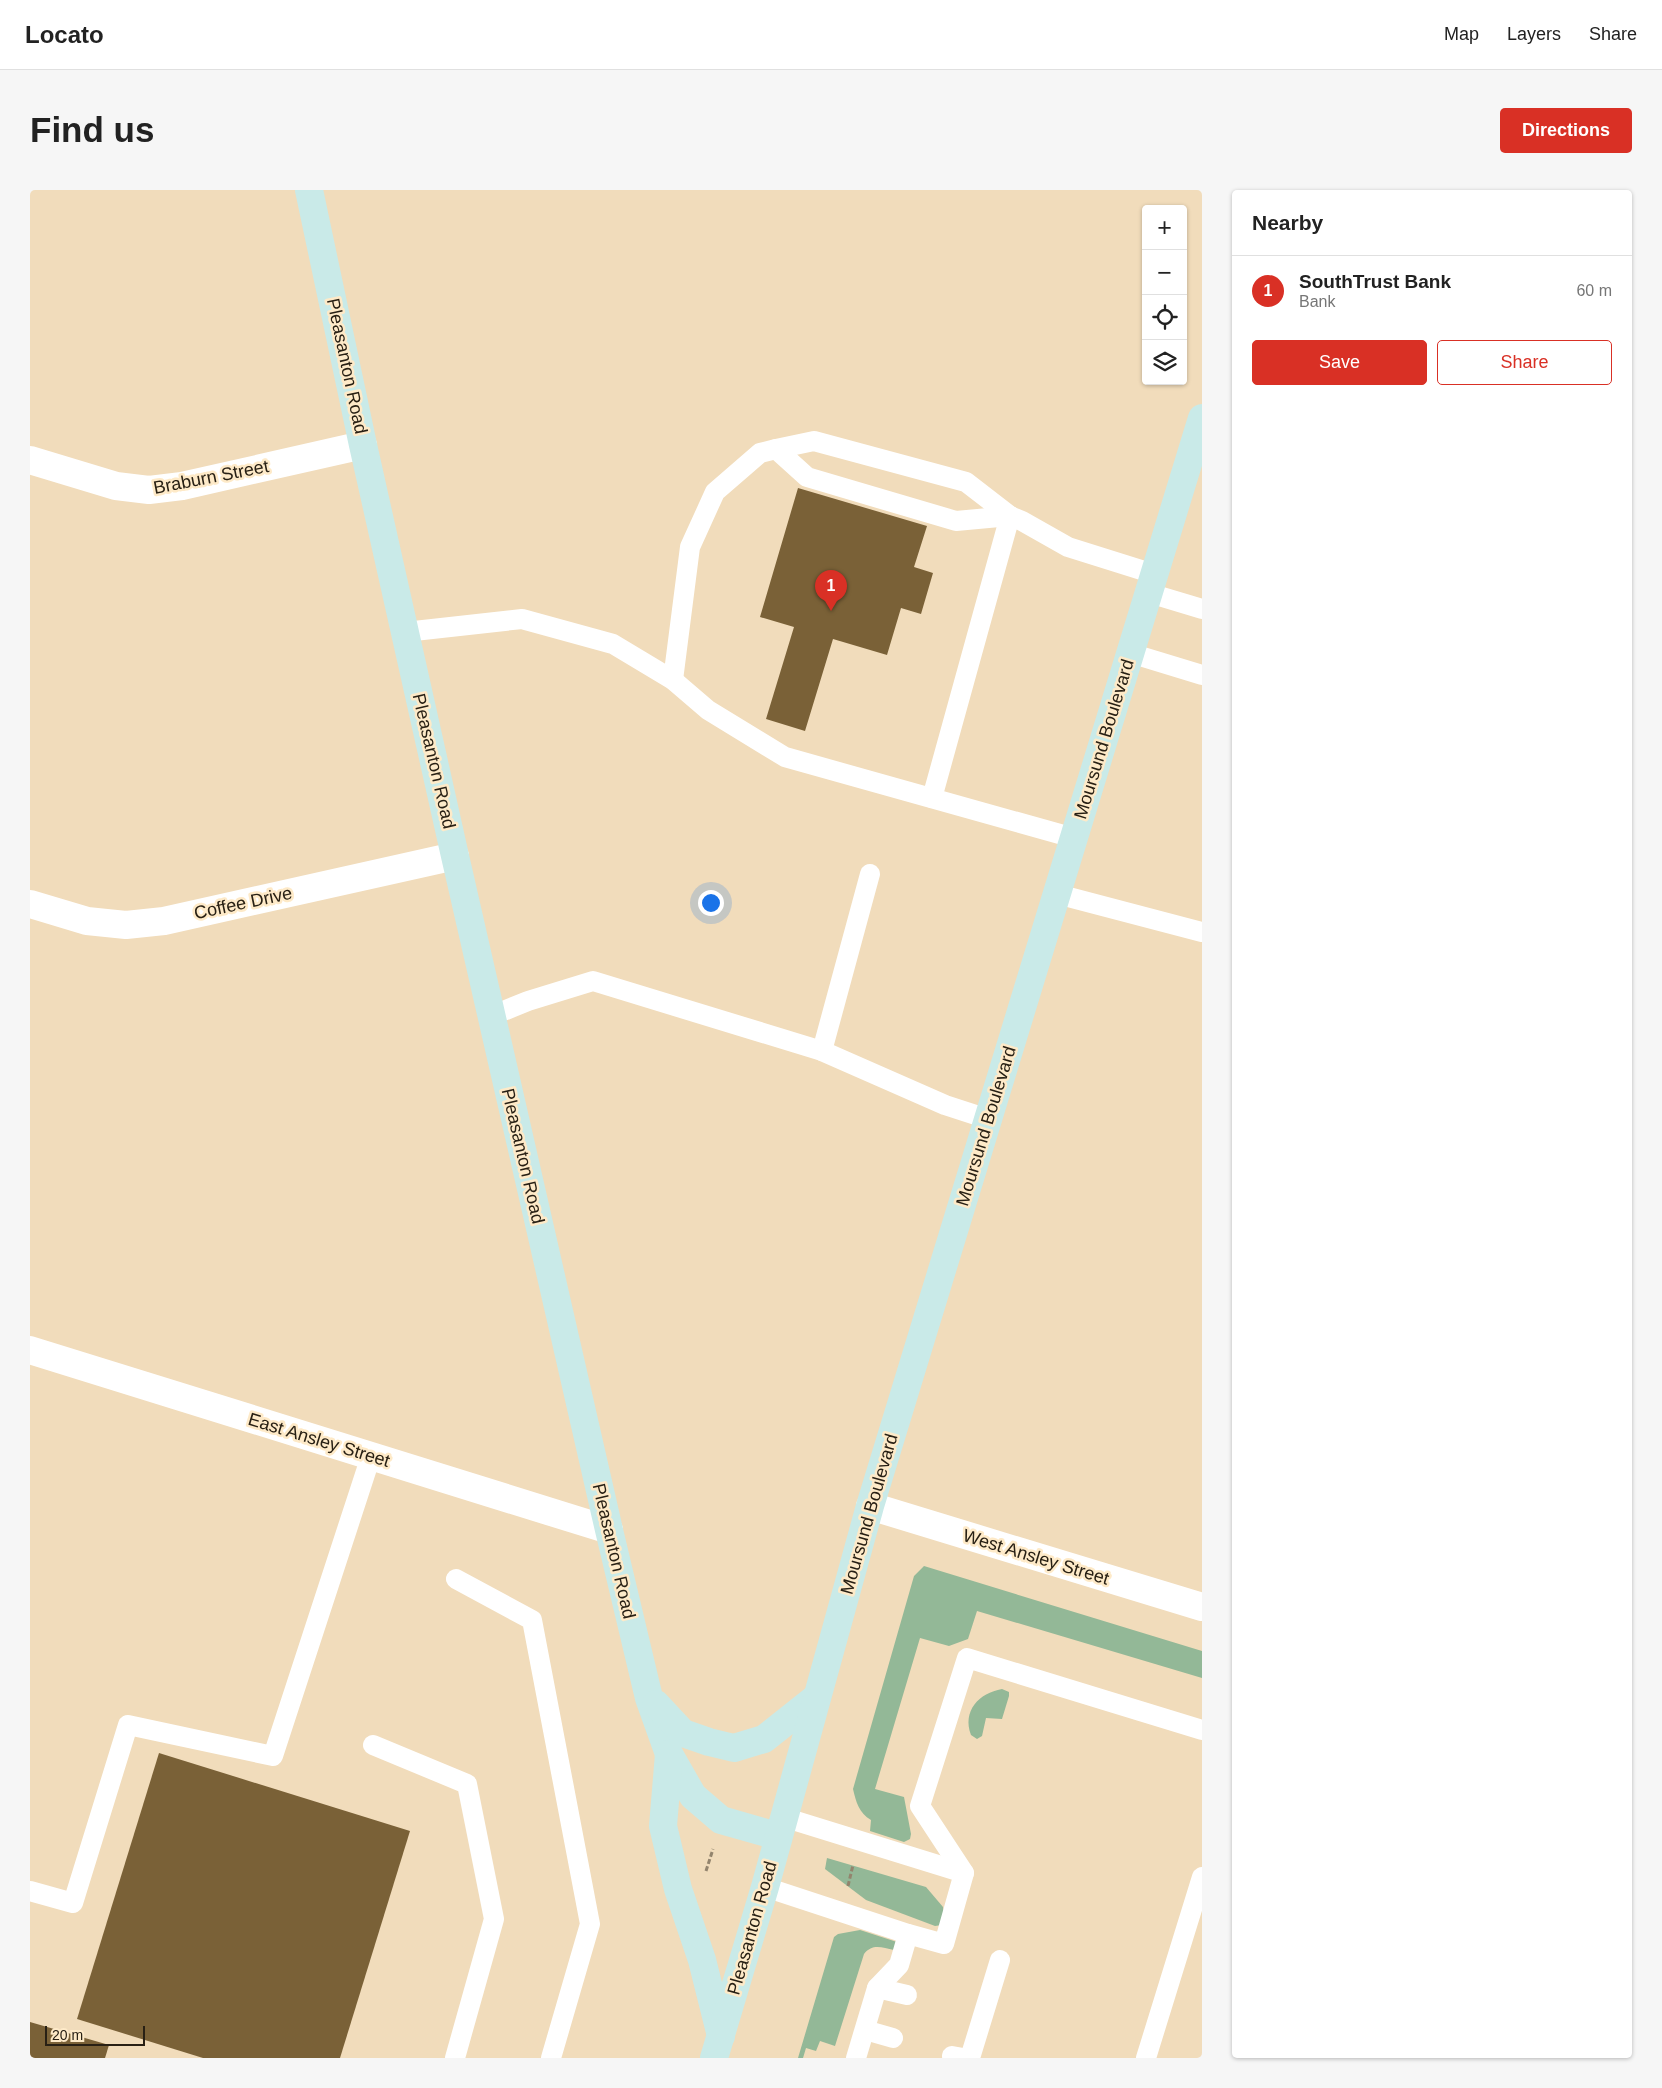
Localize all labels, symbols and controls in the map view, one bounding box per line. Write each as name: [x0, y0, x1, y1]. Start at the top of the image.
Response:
text: Locato: [25, 21, 104, 48]
text: Map: [1444, 24, 1479, 44]
text: Layers: [1507, 24, 1561, 44]
text: Share: [1589, 24, 1637, 44]
button: Directions: [1500, 108, 1632, 153]
text: Find us: [30, 110, 154, 149]
map controls: [1142, 205, 1187, 385]
button: +: [1142, 205, 1187, 250]
text: Nearby: [1252, 211, 1323, 234]
button: −: [1142, 250, 1187, 295]
text: SouthTrust Bank: [1299, 271, 1451, 292]
text: 1: [1264, 282, 1272, 299]
text: 60 m: [1576, 282, 1612, 299]
text: Bank: [1299, 293, 1335, 310]
button: locate: [1142, 295, 1187, 340]
street label: Pleasanton Road: [323, 296, 371, 436]
button: layers: [1142, 340, 1187, 385]
button: Save: [1252, 340, 1427, 385]
button: Share: [1437, 340, 1612, 385]
street label: Braburn Street: [152, 456, 270, 498]
pin: 1: [815, 570, 847, 611]
street label: Moursund Boulevard: [1070, 657, 1138, 821]
street label: Pleasanton Road: [409, 691, 459, 831]
street label: Coffee Drive: [192, 883, 294, 923]
your location: [698, 890, 724, 916]
street label: Moursund Boulevard: [952, 1044, 1020, 1208]
street label: Pleasanton Road: [498, 1086, 548, 1226]
street label: East Ansley Street: [246, 1409, 392, 1471]
street label: Moursund Boulevard: [836, 1431, 902, 1597]
street label: Pleasanton Road: [589, 1481, 639, 1621]
street label: West Ansley Street: [961, 1525, 1111, 1589]
street label: Pleasanton Road: [723, 1859, 781, 1997]
scale bar: [45, 2023, 145, 2046]
text: 20 m: [52, 2027, 83, 2043]

